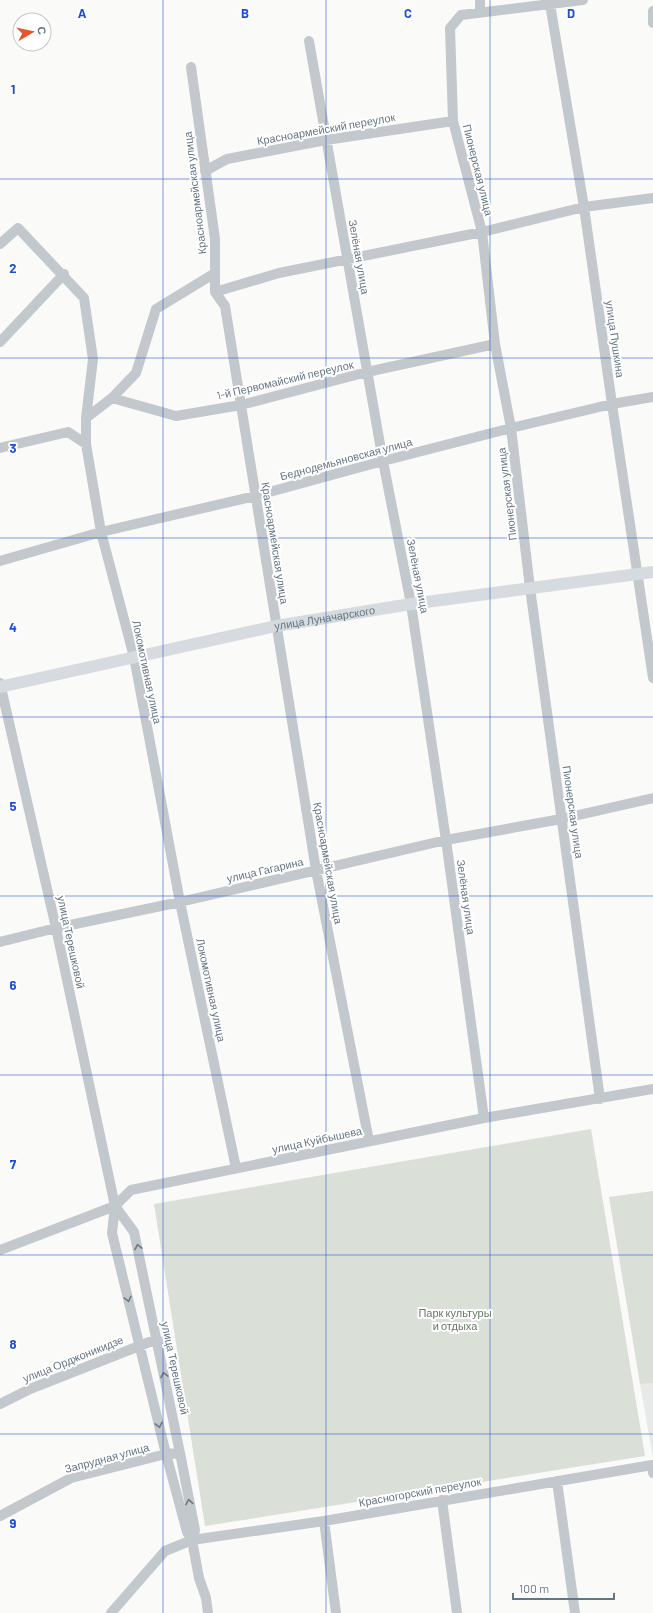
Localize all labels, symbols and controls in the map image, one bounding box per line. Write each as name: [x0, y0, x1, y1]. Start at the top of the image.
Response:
text: A: [78, 5, 87, 21]
text: B: [241, 5, 249, 21]
text: C: [404, 5, 412, 21]
text: D: [567, 5, 575, 21]
north arrow: [12, 12, 52, 52]
text: С: [35, 25, 49, 35]
text: 1: [11, 81, 15, 97]
street label: Красноармейский переулок: [256, 110, 396, 147]
street label: Пионерская улица: [461, 123, 496, 218]
street label: Красноармейская улица: [180, 130, 208, 255]
street label: Зелёная улица: [347, 219, 373, 296]
text: 2: [9, 260, 17, 276]
street label: улица Пушкина: [604, 299, 627, 379]
street label: 1-й Первомайский переулок: [215, 357, 355, 402]
street label: Беднодемьяновская улица: [278, 434, 414, 482]
text: 3: [9, 440, 17, 456]
street label: Пионерская улица: [494, 446, 519, 541]
street label: Красноармейская улица: [259, 481, 292, 606]
street label: Зелёная улица: [405, 538, 432, 615]
street label: улица Луначарского: [273, 603, 376, 632]
text: 4: [9, 619, 17, 635]
street label: Локомотивная улица: [130, 619, 165, 726]
street label: Пионерская улица: [561, 765, 587, 860]
text: 5: [9, 798, 17, 814]
street label: Красноармейская улица: [311, 801, 346, 926]
street label: улица Гагарина: [225, 854, 305, 885]
street label: Зелёная улица: [455, 859, 478, 936]
street label: улица Терешковой: [55, 894, 88, 990]
street label: Локомотивная улица: [194, 937, 229, 1044]
text: 6: [10, 977, 17, 993]
street label: улица Куйбышева: [271, 1123, 364, 1155]
text: 7: [10, 1156, 17, 1172]
one-way arrow: [134, 1244, 142, 1251]
one-way arrow: [124, 1296, 132, 1302]
park label: Парк культуры и отдыха: [418, 1306, 492, 1332]
street label: улица Терешковой: [159, 1320, 192, 1416]
street label: улица Орджоникидзе: [21, 1332, 125, 1385]
text: 8: [9, 1336, 17, 1352]
one-way arrow: [161, 1372, 169, 1378]
one-way arrow: [155, 1422, 163, 1429]
street label: Запрудная улица: [63, 1440, 151, 1475]
street label: Красногорский переулок: [358, 1474, 482, 1509]
one-way arrow: [186, 1499, 194, 1505]
text: 9: [10, 1515, 17, 1531]
scale bar: [513, 1575, 614, 1601]
text: 100 m: [519, 1581, 549, 1595]

